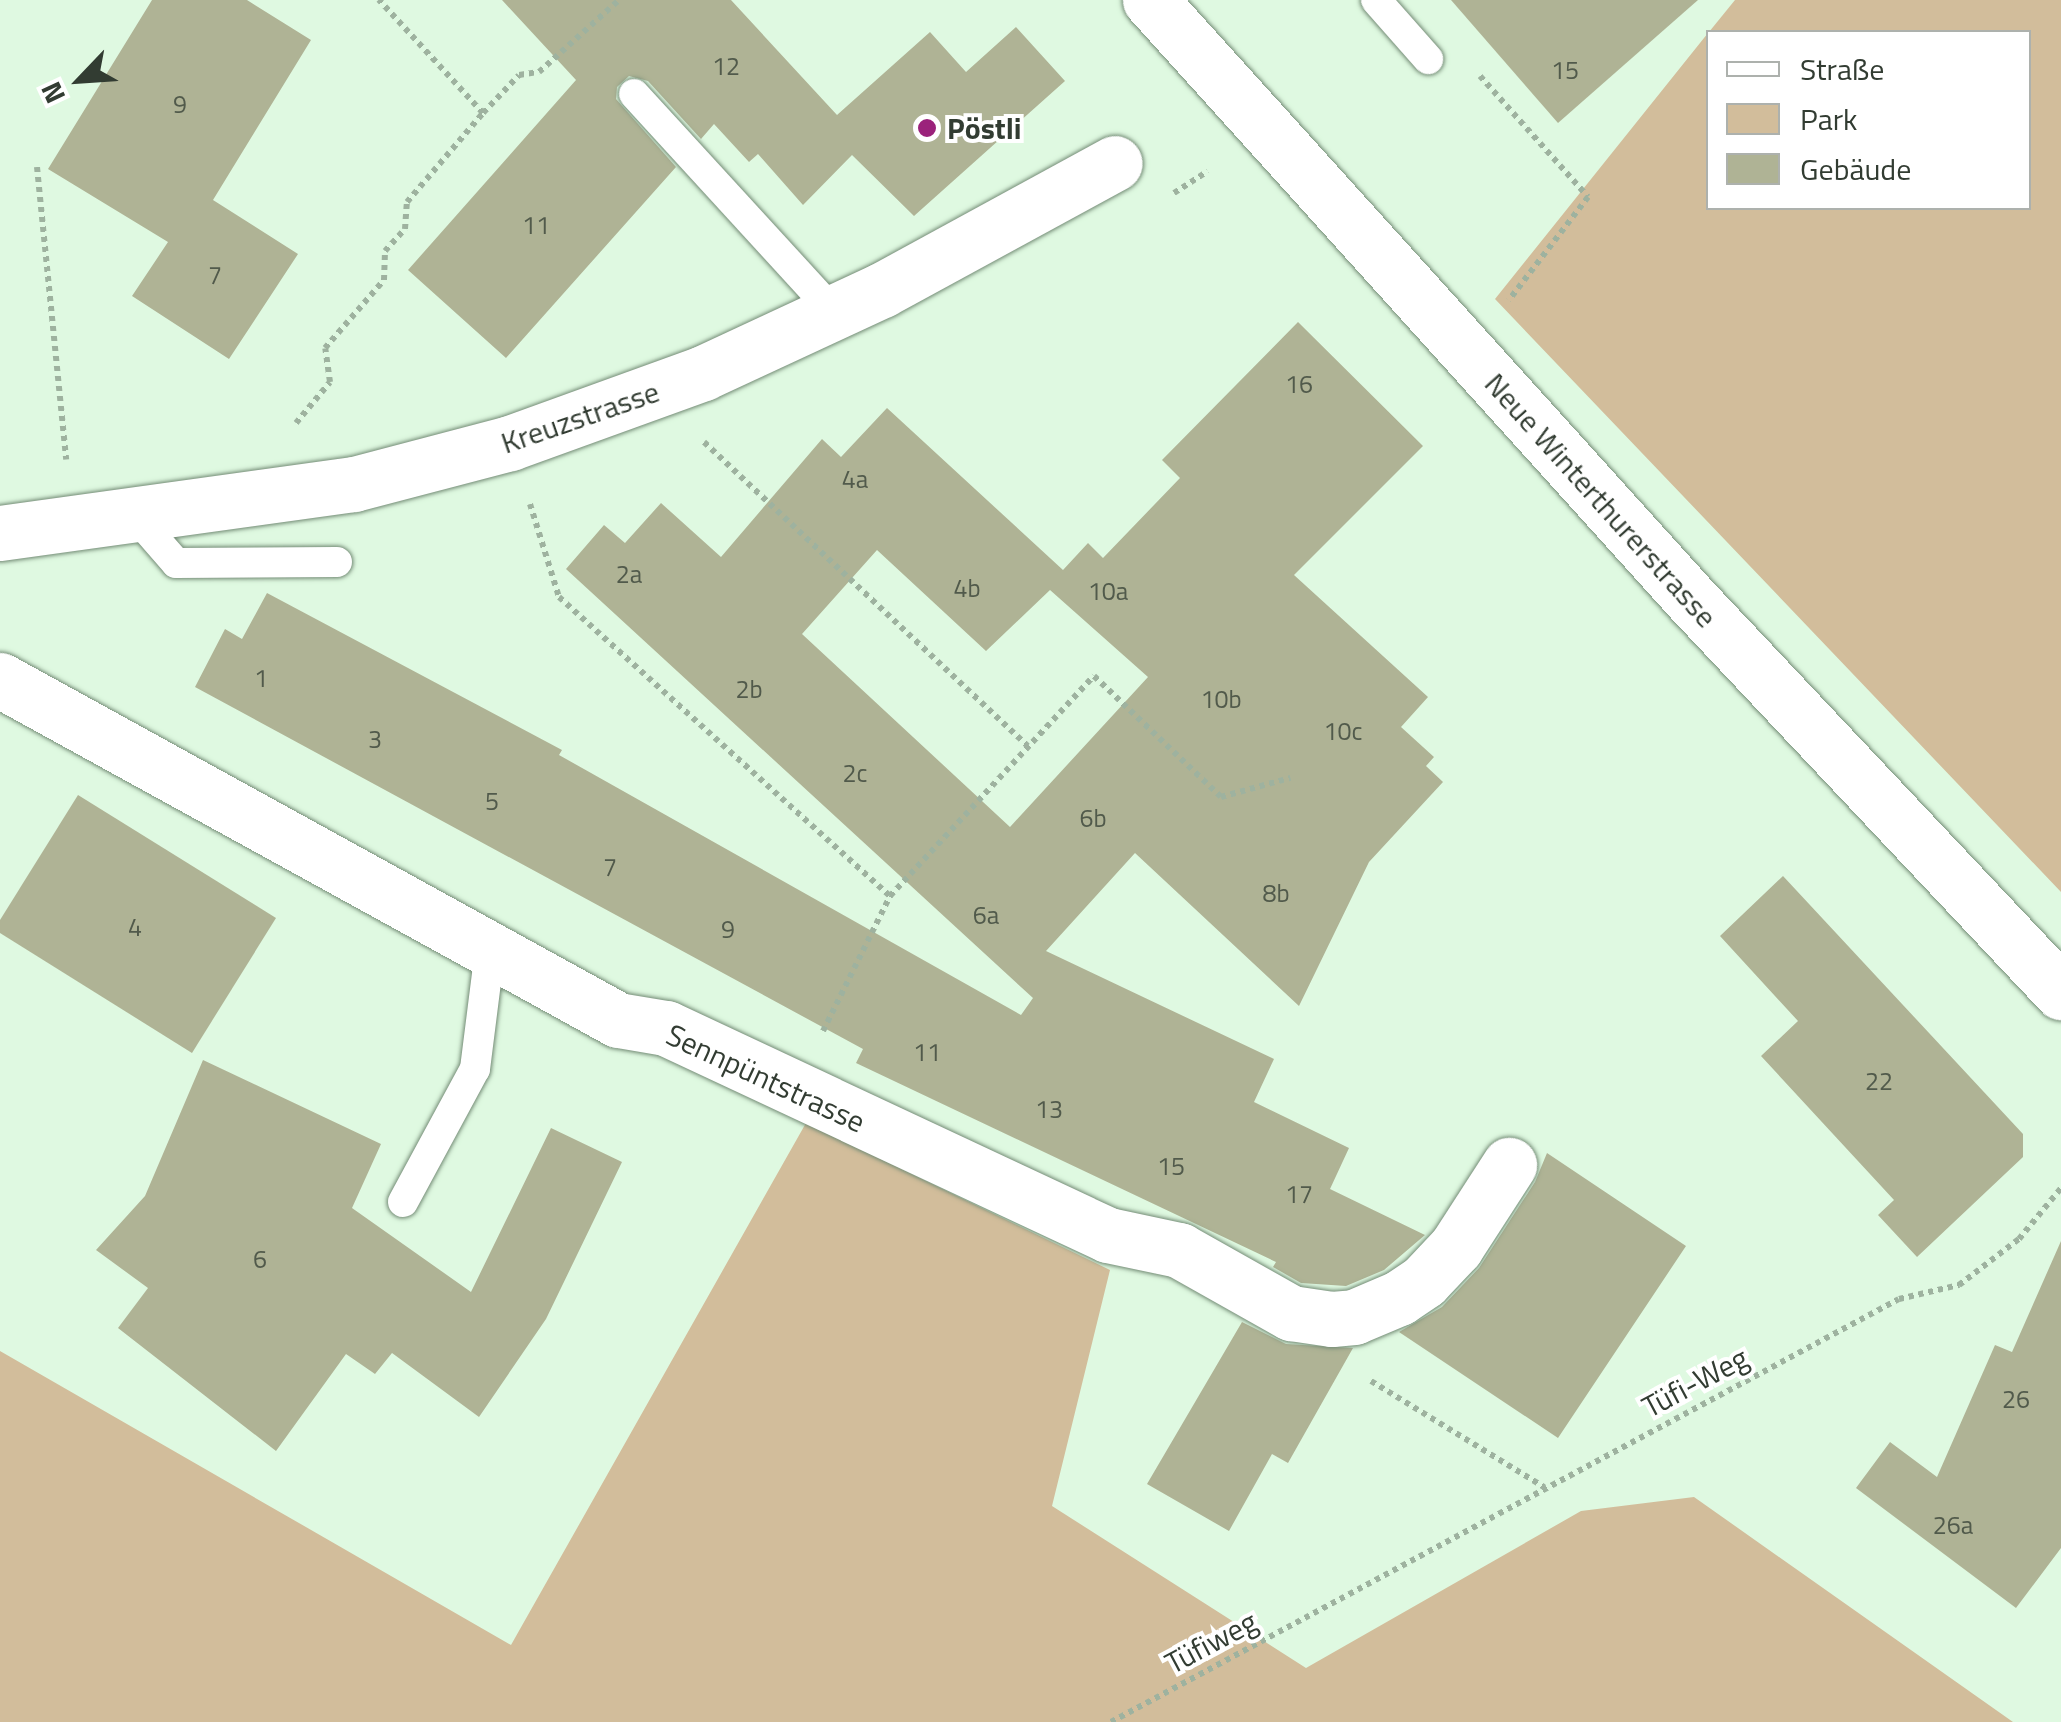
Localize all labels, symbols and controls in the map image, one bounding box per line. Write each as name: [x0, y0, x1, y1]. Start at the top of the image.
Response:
north arrow: [30, 30, 130, 130]
legend: [1706, 30, 2031, 210]
text: Straße: [1800, 46, 1884, 92]
house number: 12: [712, 51, 740, 81]
house number: 15: [1551, 55, 1579, 85]
text: N: [29, 75, 76, 111]
house number: 9: [173, 89, 187, 119]
text: Park: [1800, 96, 1857, 142]
place label: Pöstli: [947, 110, 1022, 146]
marker: Pöstli: [916, 117, 938, 139]
text: Gebäude: [1800, 146, 1911, 192]
house number: 11: [522, 210, 550, 240]
house number: 7: [208, 260, 222, 290]
street label: Neue Winterthurerstrasse: [1477, 366, 1725, 634]
house number: 16: [1285, 369, 1313, 399]
street label: Kreuzstrasse: [496, 373, 664, 461]
house number: 4a: [842, 464, 868, 494]
house number: 2a: [616, 559, 642, 589]
house number: 4b: [953, 573, 981, 603]
house number: 10a: [1088, 576, 1128, 606]
house number: 1: [254, 663, 268, 693]
house number: 2b: [735, 674, 763, 704]
house number: 10b: [1200, 684, 1242, 714]
house number: 10c: [1324, 716, 1362, 746]
house number: 3: [368, 724, 382, 754]
house number: 2c: [843, 758, 867, 788]
house number: 5: [485, 786, 499, 816]
house number: 6b: [1079, 803, 1107, 833]
house number: 7: [603, 852, 617, 882]
house number: 8b: [1262, 878, 1290, 908]
house number: 6a: [973, 900, 999, 930]
house number: 4: [128, 912, 142, 942]
house number: 9: [721, 914, 735, 944]
street label: Sennpüntstrasse: [661, 1016, 871, 1140]
house number: 11: [913, 1037, 941, 1067]
house number: 22: [1865, 1066, 1893, 1096]
house number: 13: [1035, 1094, 1063, 1124]
house number: 15: [1157, 1151, 1185, 1181]
house number: 17: [1285, 1179, 1313, 1209]
house number: 6: [253, 1244, 267, 1274]
street label: Tüfi-Weg: [1636, 1339, 1754, 1425]
house number: 26: [2002, 1384, 2030, 1414]
house number: 26a: [1933, 1510, 1973, 1540]
street label: Tüfiweg: [1159, 1603, 1263, 1681]

